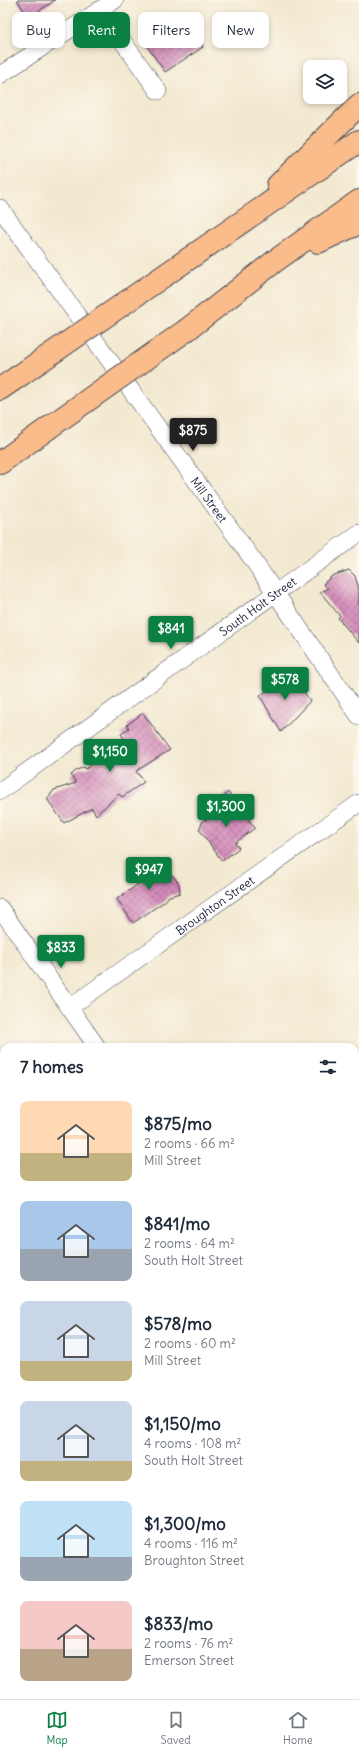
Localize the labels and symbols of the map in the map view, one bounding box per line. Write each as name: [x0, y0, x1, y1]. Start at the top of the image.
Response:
pin: $875: [169, 418, 217, 452]
street label: Mill Street: [188, 474, 231, 525]
street label: South Holt Street: [216, 573, 299, 639]
pin: $841: [147, 616, 195, 650]
pin: $578: [261, 667, 309, 701]
pin: $1,150: [77, 739, 143, 773]
pin: $1,300: [193, 794, 259, 828]
pin: $947: [125, 857, 173, 891]
street label: Broughton Street: [172, 872, 257, 938]
pin: $833: [37, 935, 85, 969]

